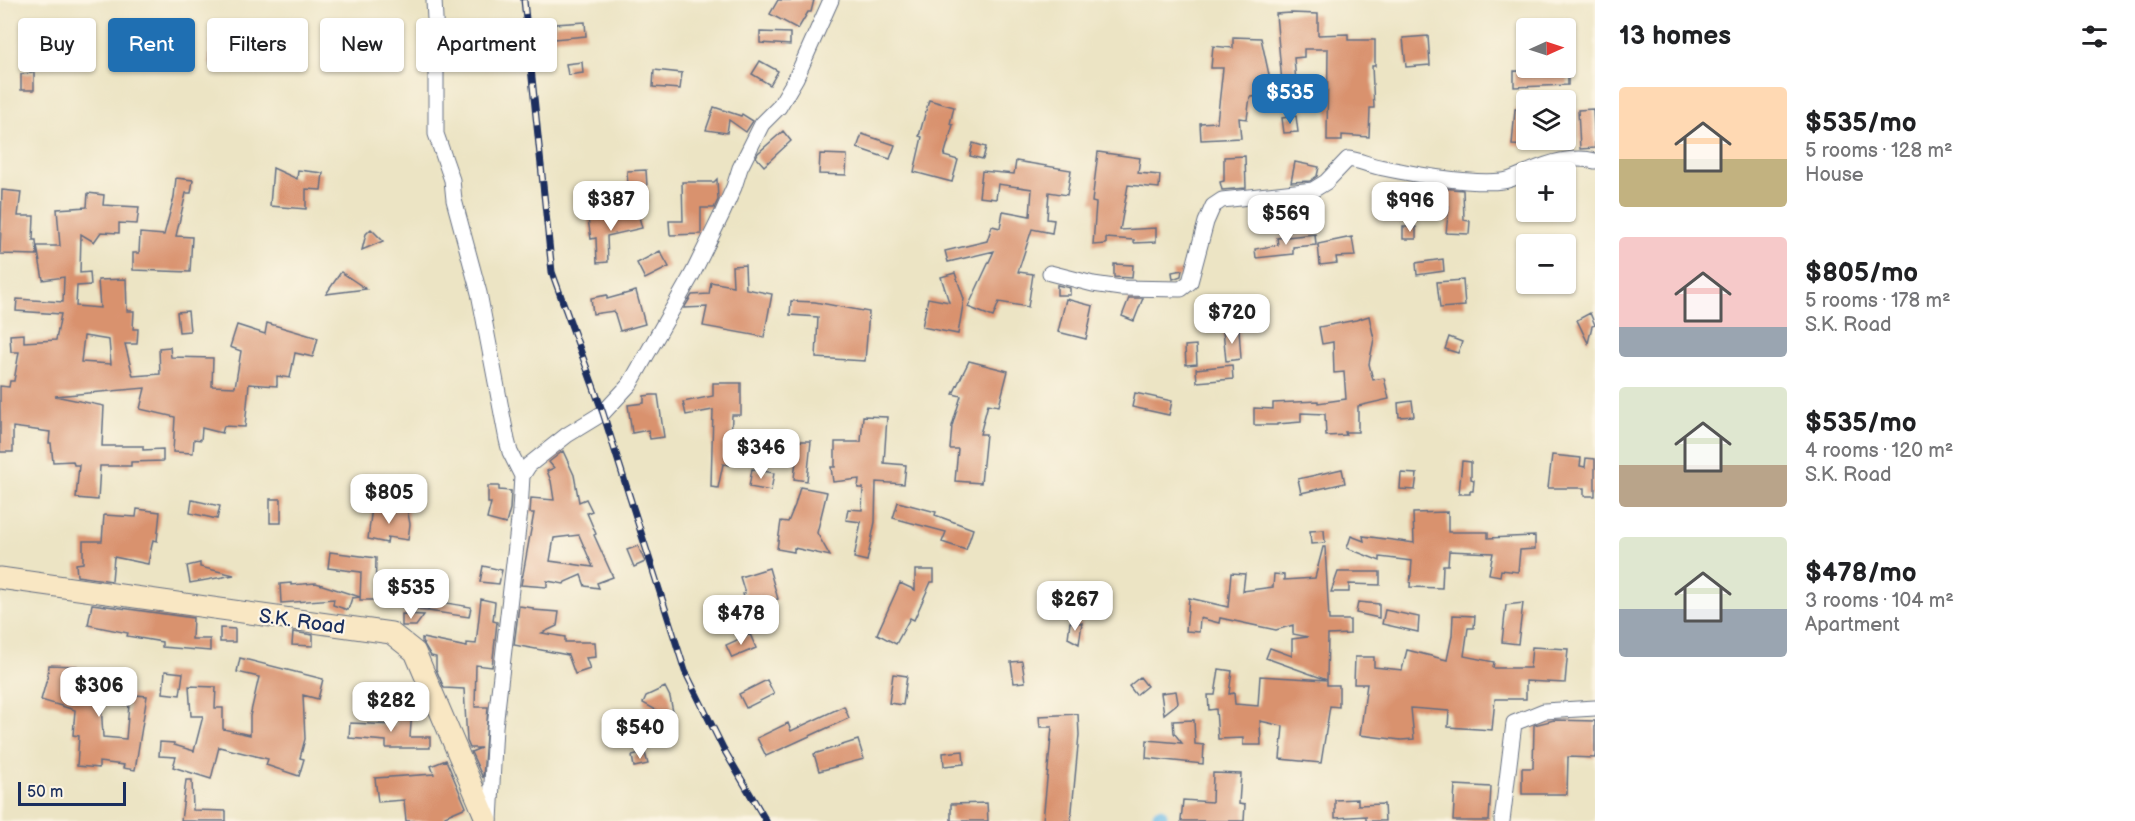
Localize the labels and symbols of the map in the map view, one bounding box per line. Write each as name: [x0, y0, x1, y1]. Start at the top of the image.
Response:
north arrow: [1516, 18, 1576, 78]
pin: $535: [1254, 74, 1326, 125]
pin: $387: [575, 181, 647, 232]
pin: $996: [1374, 182, 1446, 233]
pin: $569: [1250, 195, 1322, 246]
pin: $720: [1196, 294, 1268, 345]
pin: $346: [725, 429, 797, 480]
pin: $805: [353, 474, 425, 525]
pin: $535: [375, 569, 447, 620]
pin: $267: [1039, 581, 1111, 632]
pin: $478: [705, 595, 777, 646]
street label: S.K. Road: [257, 604, 346, 640]
pin: $306: [63, 667, 135, 718]
pin: $282: [355, 682, 427, 733]
pin: $540: [604, 709, 676, 760]
scale bar: [18, 779, 126, 806]

